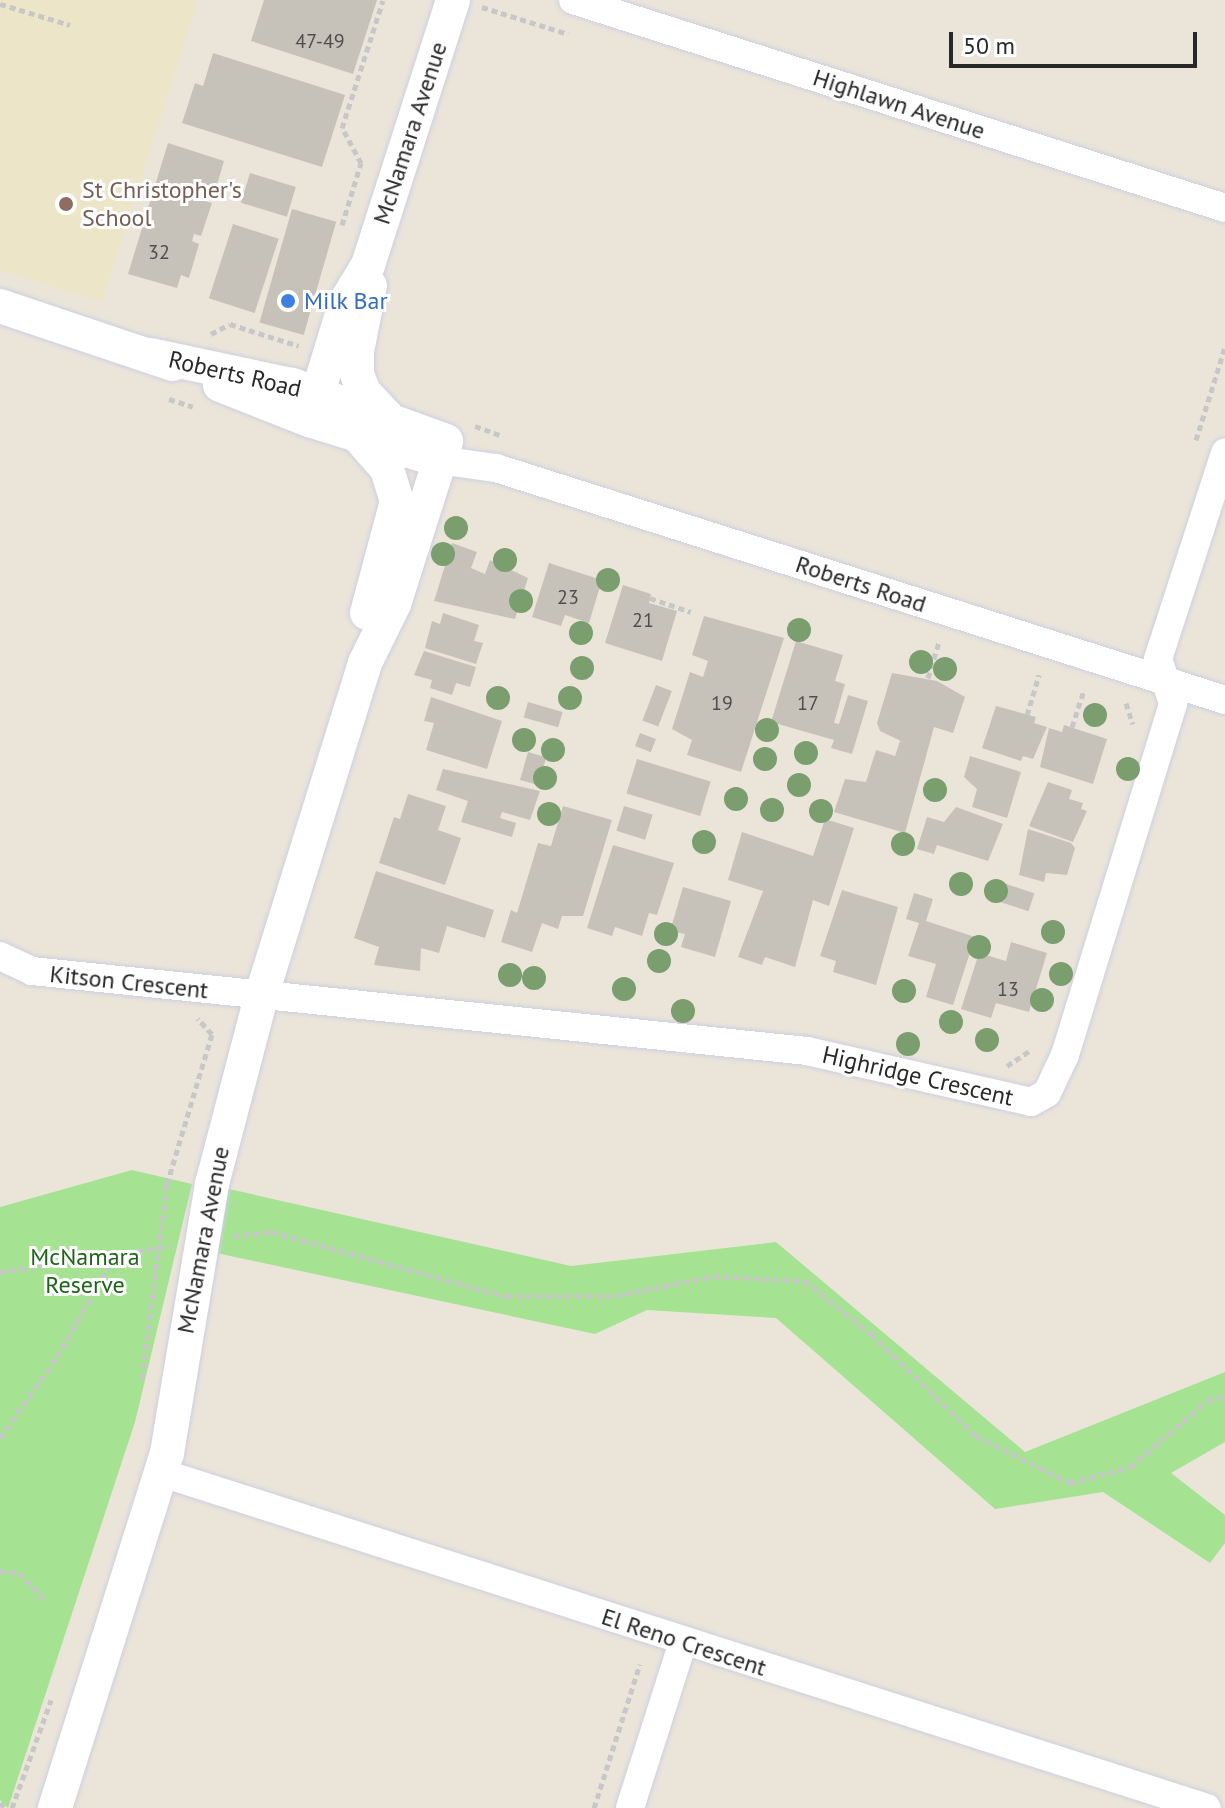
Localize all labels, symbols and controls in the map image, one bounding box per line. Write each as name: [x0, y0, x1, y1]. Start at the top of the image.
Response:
scale bar: [953, 16, 1201, 66]
house number: 47-49: [295, 29, 345, 53]
text: 50 m: [963, 30, 1015, 61]
street label: McNamara Avenue: [367, 38, 453, 228]
street label: Highlawn Avenue: [809, 63, 989, 145]
place label: St Christopher's School: [82, 176, 242, 232]
marker: St Christopher's School: [57, 195, 75, 213]
house number: 32: [148, 240, 170, 264]
place label: Milk Bar: [304, 287, 388, 315]
marker: Milk Bar: [279, 292, 297, 310]
street label: Roberts Road: [166, 345, 304, 403]
street label: Roberts Road: [792, 549, 930, 619]
house number: 23: [557, 585, 579, 609]
house number: 21: [632, 608, 654, 632]
house number: 19: [711, 691, 733, 715]
house number: 17: [797, 691, 819, 715]
street label: Kitson Crescent: [48, 959, 210, 1005]
house number: 13: [997, 977, 1019, 1001]
street label: Highridge Crescent: [820, 1040, 1016, 1112]
street label: McNamara Avenue: [171, 1144, 235, 1336]
park label: McNamara Reserve: [30, 1243, 140, 1299]
street label: El Reno Crescent: [598, 1602, 770, 1682]

